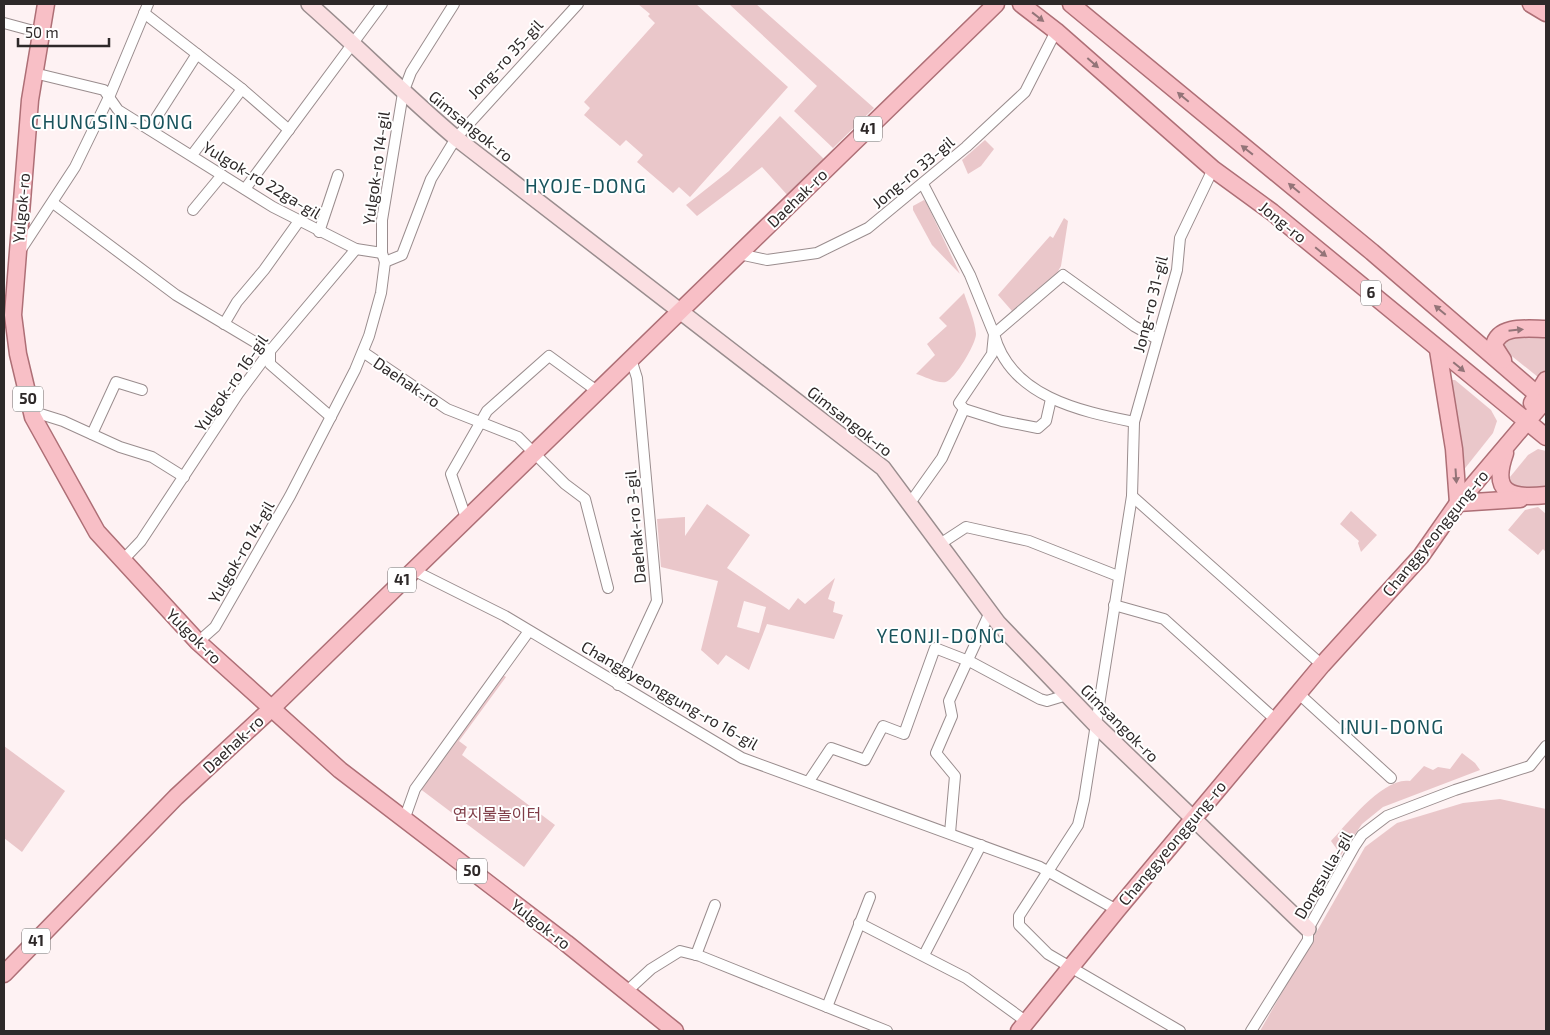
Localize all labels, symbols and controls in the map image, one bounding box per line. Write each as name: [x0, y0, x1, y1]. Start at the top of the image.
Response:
one-way arrow: [1031, 12, 1044, 23]
scale bar: [18, 15, 109, 47]
street label: Jong-ro 35-gil: [463, 15, 546, 102]
text: 50 m: [25, 23, 59, 41]
one-way arrow: [1086, 57, 1099, 68]
street label: Gimsangok-ro: [426, 86, 517, 165]
one-way arrow: [1176, 92, 1189, 103]
street label: Yulgok-ro 14-gil: [358, 109, 393, 226]
district label: CHUNGSIN-DONG: [31, 110, 193, 133]
road number: 41: [854, 116, 882, 142]
street label: Jong-ro 33-gil: [868, 132, 958, 211]
street label: Yulgok-ro 22ga-gil: [200, 137, 325, 222]
one-way arrow: [1241, 144, 1254, 155]
street label: Daehak-ro: [763, 164, 831, 231]
street label: Yulgok-ro: [8, 172, 33, 244]
district label: HYOJE-DONG: [525, 174, 647, 197]
one-way arrow: [1287, 182, 1300, 193]
street label: Jong-ro: [1256, 197, 1311, 246]
one-way arrow: [1314, 247, 1327, 258]
street label: Jong-ro 31-gil: [1128, 253, 1171, 354]
road number: 6: [1361, 280, 1381, 306]
one-way arrow: [1434, 305, 1447, 316]
one-way arrow: [1508, 326, 1524, 334]
street label: Yulgok-ro 16-gil: [190, 330, 271, 435]
street label: Daehak-ro: [370, 352, 444, 411]
one-way arrow: [1453, 362, 1466, 373]
street label: Gimsangok-ro: [804, 382, 897, 460]
road number: 50: [13, 386, 43, 412]
street label: Changgyeonggung-ro: [1378, 466, 1492, 600]
street label: Daehak-ro 3-gil: [620, 469, 649, 584]
one-way arrow: [1452, 469, 1460, 485]
street label: Yulgok-ro 14-gil: [204, 497, 278, 606]
road number: 41: [388, 568, 416, 592]
street label: Yulgok-ro: [163, 604, 226, 667]
district label: YEONJI-DONG: [877, 624, 1005, 647]
street label: Changgyeonggung-ro 16-gil: [578, 636, 762, 753]
street label: Gimsangok-ro: [1077, 680, 1163, 766]
street label: Daehak-ro: [198, 711, 267, 777]
district label: INUI-DONG: [1340, 715, 1444, 738]
street label: Changgyeonggung-ro: [1114, 776, 1229, 909]
park label: 연지물놀이터: [453, 804, 541, 823]
street label: Dongsulla-gil: [1290, 827, 1355, 922]
road number: 50: [457, 858, 487, 884]
street label: Yulgok-ro: [508, 894, 575, 953]
road number: 41: [22, 928, 50, 954]

